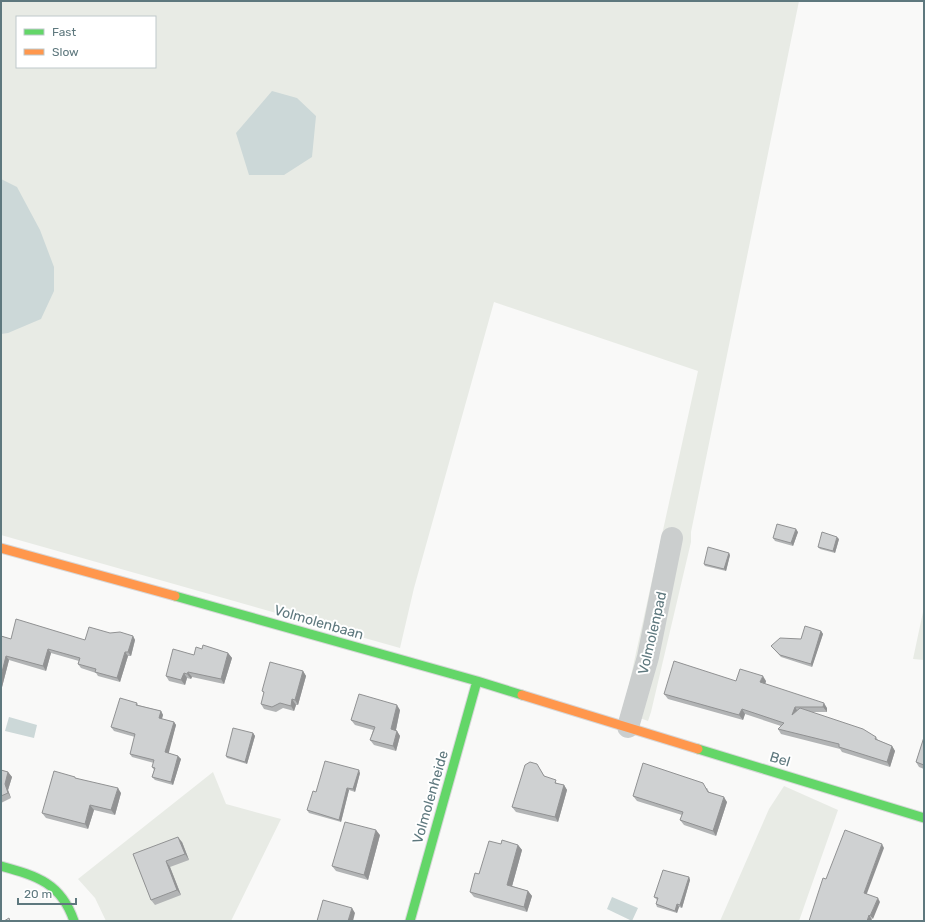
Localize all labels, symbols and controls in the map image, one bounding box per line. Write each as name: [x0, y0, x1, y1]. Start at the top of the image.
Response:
legend: [16, 16, 156, 68]
text: Fast: [52, 25, 76, 39]
text: Slow: [52, 45, 79, 59]
street label: Volmolenpad: [635, 590, 670, 676]
street label: Volmolenbaan: [272, 602, 366, 643]
street label: Volmolenheide: [409, 748, 452, 846]
street label: Bel: [768, 748, 792, 771]
scale bar: [18, 880, 76, 906]
text: 20 m: [24, 887, 52, 901]

